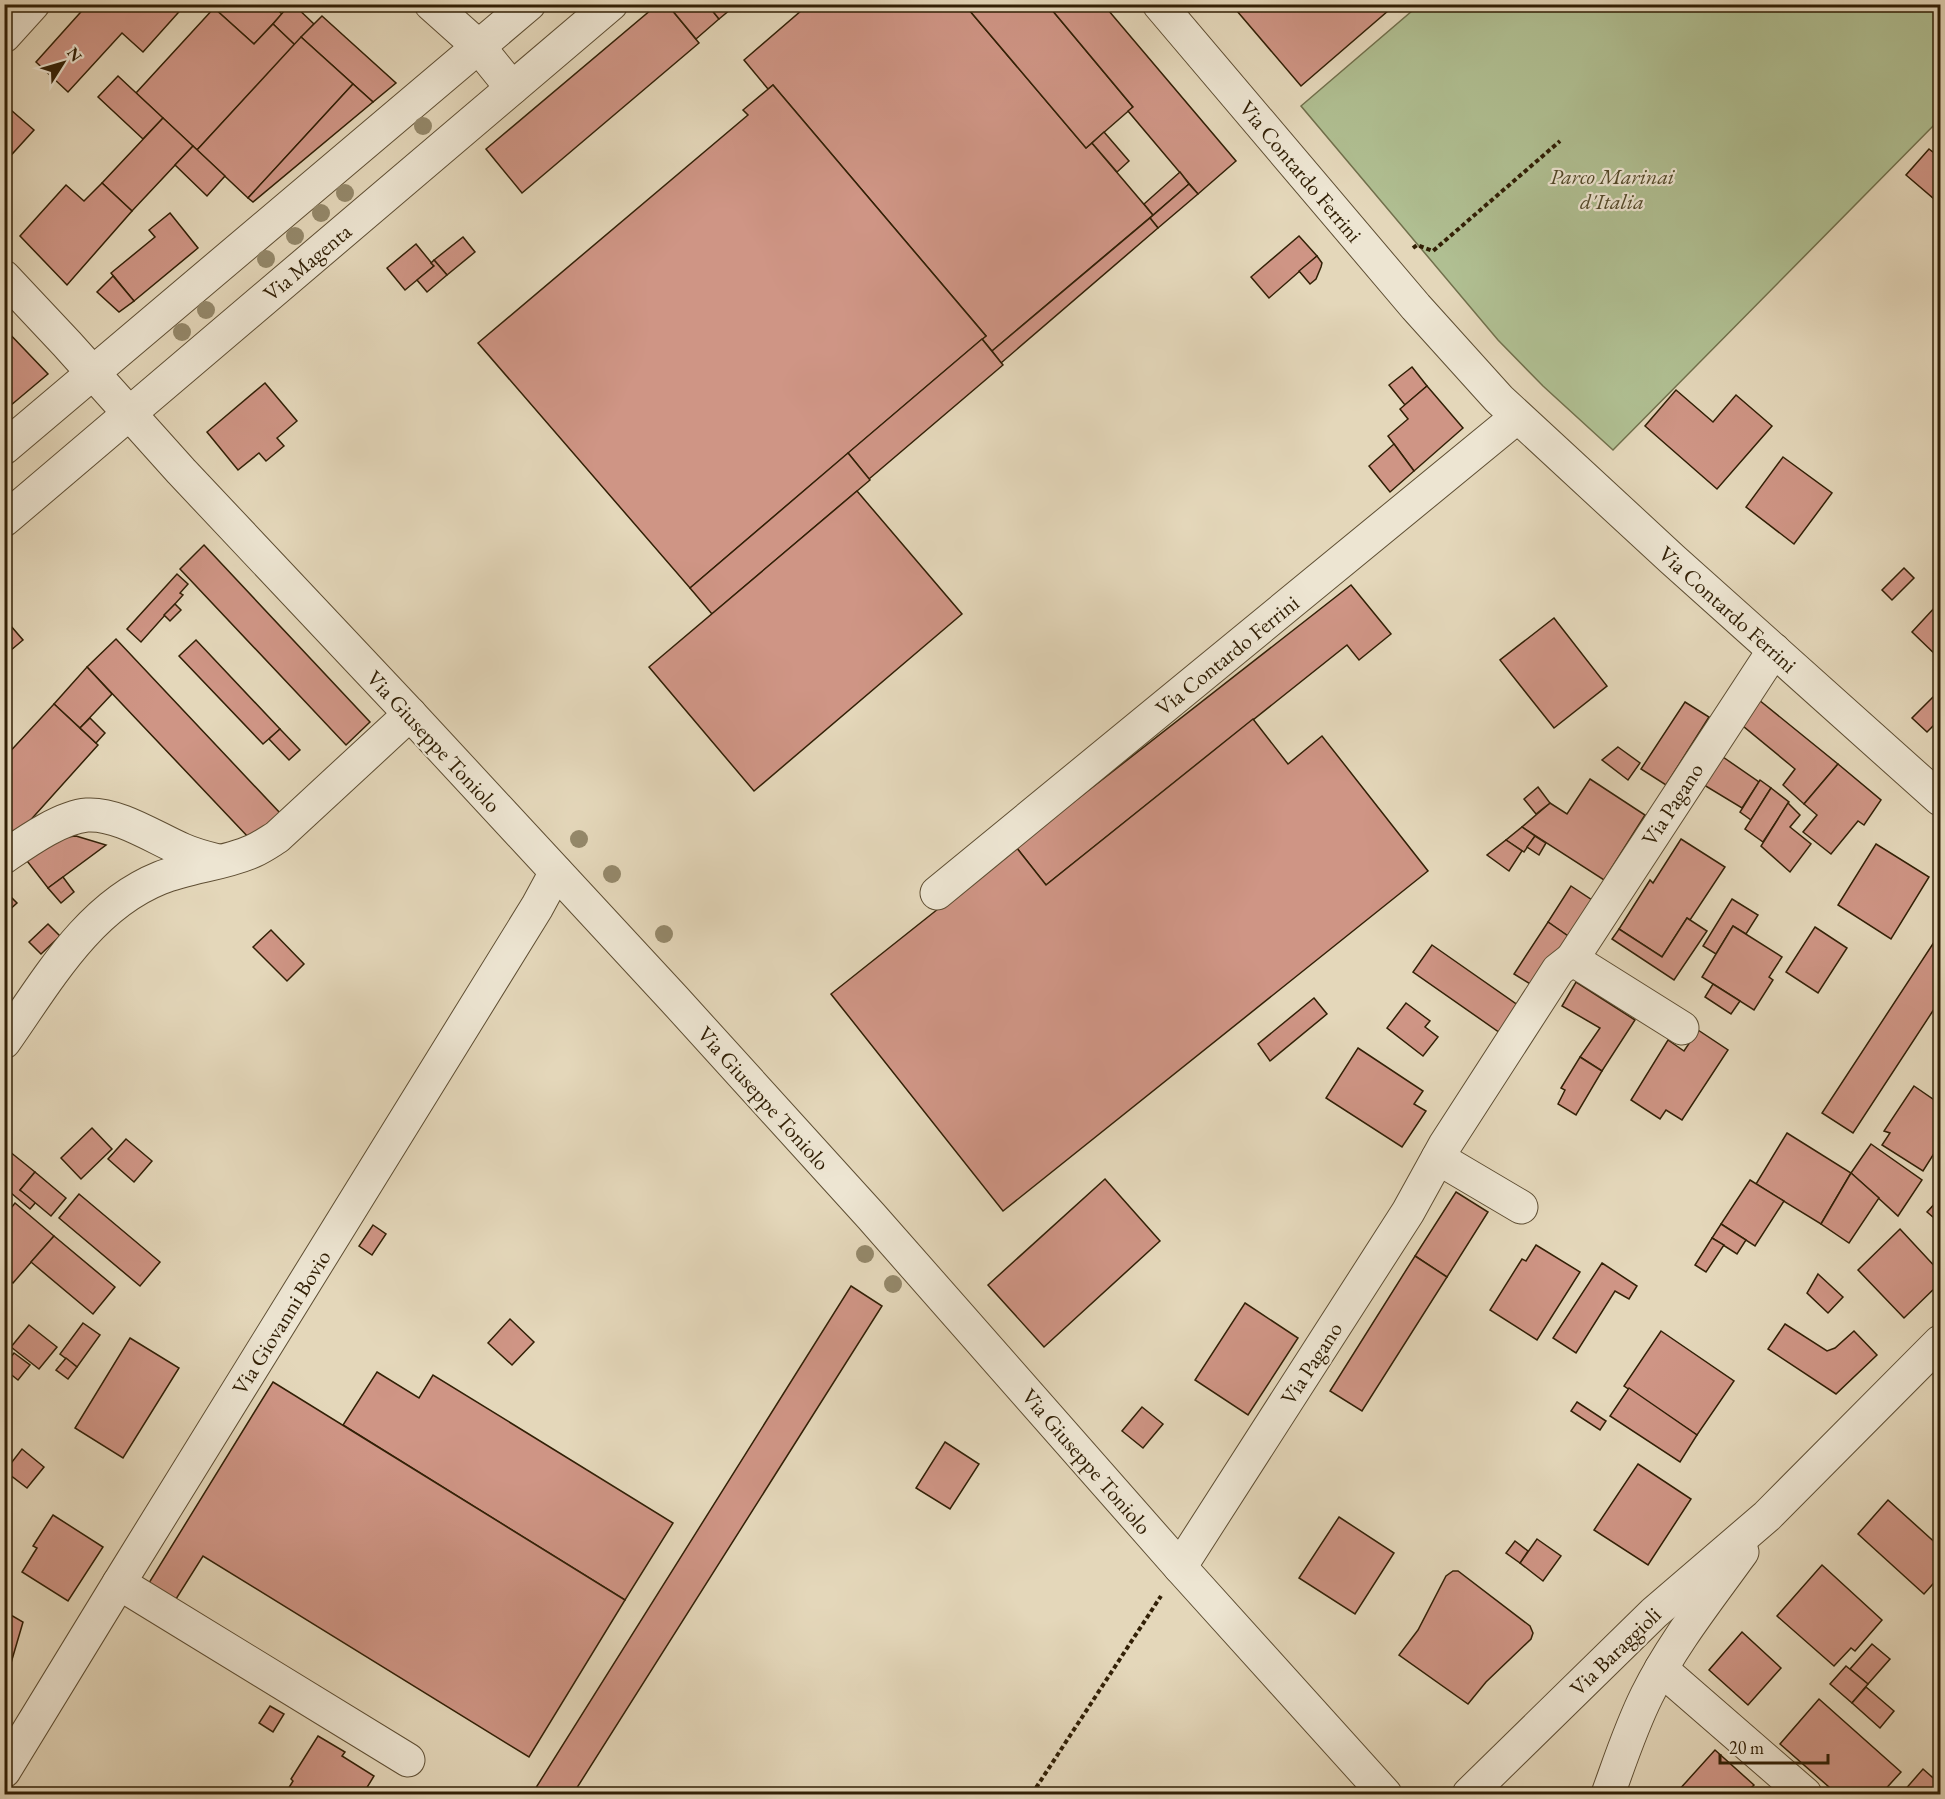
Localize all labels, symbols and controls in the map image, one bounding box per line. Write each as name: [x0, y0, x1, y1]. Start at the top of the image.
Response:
north arrow: [33, 33, 93, 93]
text: N: [62, 43, 87, 66]
street label: Via Contardo Ferrini: [1233, 94, 1369, 248]
park label: Parco Marinai d'Italia: [1550, 162, 1676, 216]
street label: Via Magenta: [257, 217, 358, 308]
street label: Via Contardo Ferrini: [1652, 539, 1803, 679]
street label: Via Contardo Ferrini: [1149, 588, 1305, 722]
street label: Via Giuseppe Toniolo: [360, 664, 507, 819]
street label: Via Pagano: [1635, 757, 1710, 851]
street label: Via Giuseppe Toniolo: [691, 1020, 836, 1177]
street label: Via Giovanni Bovio: [225, 1244, 338, 1400]
street label: Via Pagano: [1274, 1316, 1349, 1410]
street label: Via Giuseppe Toniolo: [1015, 1382, 1158, 1541]
street label: Via Baraggioli: [1563, 1600, 1667, 1702]
scale bar: [1720, 1727, 1828, 1765]
text: 20 m: [1729, 1736, 1764, 1759]

